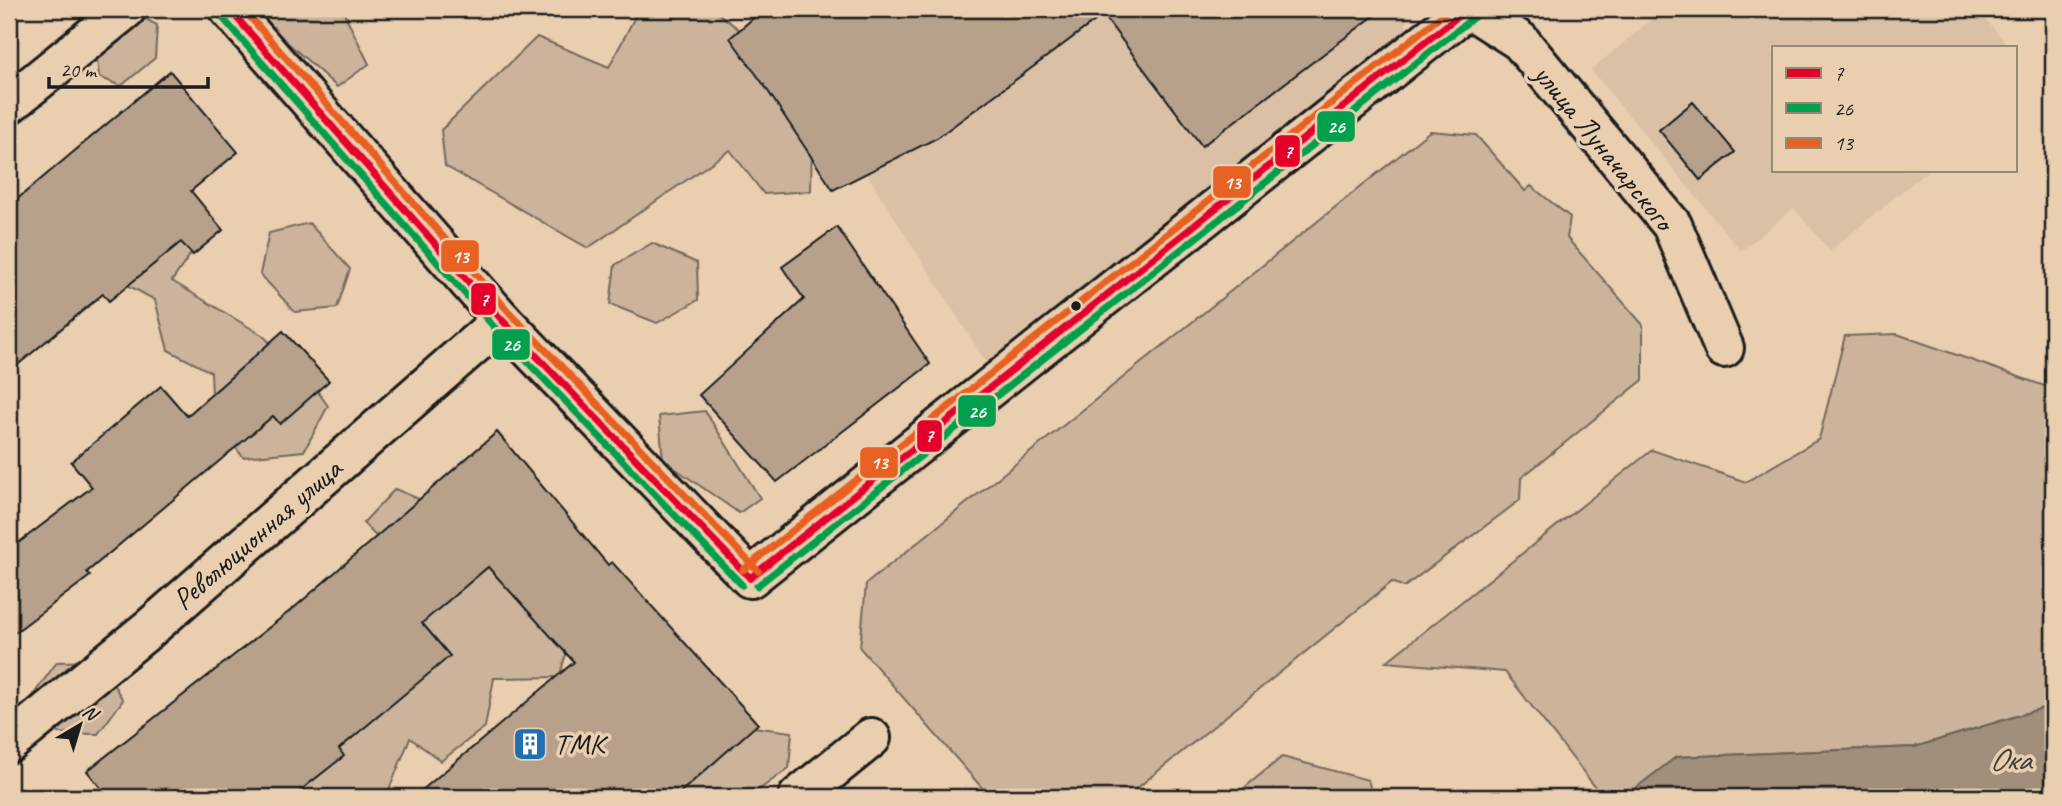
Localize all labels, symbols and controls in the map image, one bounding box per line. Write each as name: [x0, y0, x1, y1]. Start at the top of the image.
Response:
scale bar: [49, 46, 208, 90]
legend: [1772, 46, 2016, 172]
street label: улица Луначарского: [1524, 55, 1685, 241]
text: 20 m: [60, 57, 98, 83]
text: 7: [1834, 60, 1845, 86]
text: 26: [1834, 96, 1853, 122]
line badge: 26: [1316, 110, 1356, 143]
text: 26: [1327, 115, 1347, 139]
text: 13: [1834, 130, 1854, 156]
line badge: 7: [1274, 134, 1301, 168]
text: 7: [1284, 140, 1295, 164]
line badge: 13: [1212, 165, 1252, 199]
text: 13: [1223, 171, 1243, 195]
line badge: 13: [440, 239, 480, 273]
text: 13: [451, 245, 471, 269]
line badge: 7: [470, 282, 497, 316]
text: 7: [480, 288, 491, 312]
unlabelled marker: [1069, 299, 1083, 313]
line badge: 26: [491, 328, 531, 361]
text: 26: [502, 333, 522, 357]
line badge: 26: [957, 394, 997, 428]
text: 26: [968, 400, 988, 424]
line badge: 7: [916, 419, 943, 453]
text: 7: [925, 424, 936, 448]
line badge: 13: [859, 446, 899, 479]
street label: Революционная улица: [164, 449, 351, 618]
text: 13: [870, 451, 890, 475]
north arrow: [46, 690, 116, 760]
text: N: [78, 699, 104, 727]
building icon: ТМК: [511, 725, 549, 763]
place label: ТМК: [554, 725, 609, 763]
water label: Ока: [1989, 739, 2034, 780]

